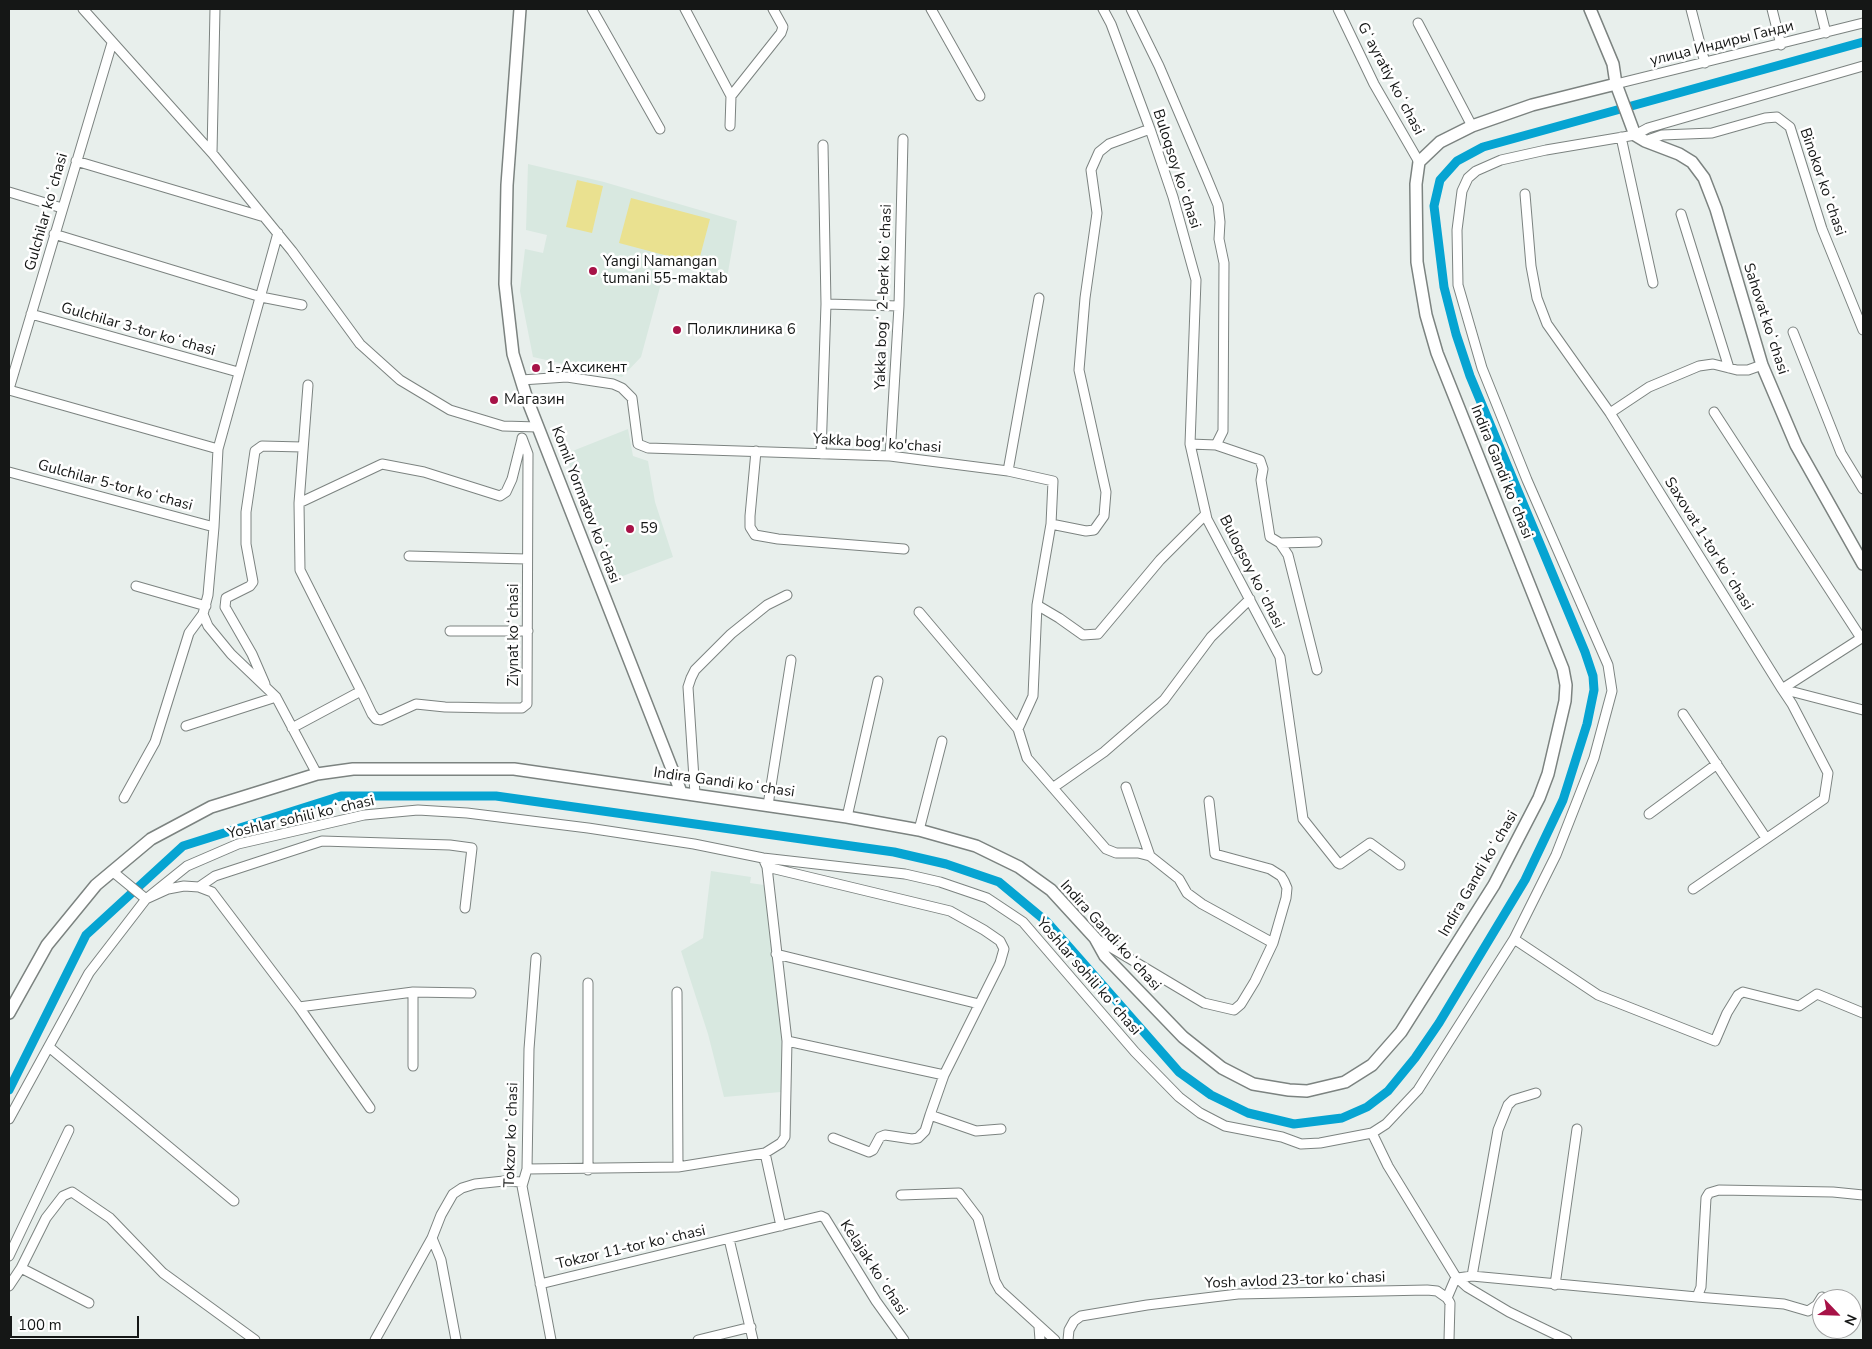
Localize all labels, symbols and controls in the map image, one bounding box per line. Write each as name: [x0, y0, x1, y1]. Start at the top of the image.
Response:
street label: улица Индиры Ганди: [1648, 17, 1796, 71]
street label: Gʻayratiy koʻchasi: [1353, 20, 1427, 138]
street label: Buloqsoy koʻchasi: [1148, 107, 1204, 231]
street label: Binokor koʻchasi: [1795, 126, 1849, 238]
street label: Gulchilar koʻchasi: [22, 151, 72, 273]
street label: Yakka bogʻ 2-berk koʻchasi: [872, 204, 896, 390]
place label: Yangi Namangan tumani 55-maktab: [603, 253, 728, 288]
street label: Sahovat koʻchasi: [1739, 261, 1791, 377]
marker: Yangi Namangan tumani 55-maktab: [587, 265, 599, 277]
street label: Gulchilar 3-tor koʻchasi: [59, 299, 217, 361]
place label: Поликлиника 6: [687, 321, 796, 339]
marker: Поликлиника 6: [671, 324, 683, 336]
place label: 1-Ахсикент: [546, 359, 627, 377]
marker: 1-Ахсикент: [530, 362, 542, 374]
place label: Магазин: [504, 391, 565, 409]
marker: Магазин: [488, 394, 500, 406]
street label: Indira Gandi koʻchasi: [1466, 403, 1536, 541]
street label: Komil Yormatov koʻchasi: [547, 424, 623, 586]
street label: Yakka bog' ko'chasi: [812, 431, 942, 457]
street label: Gulchilar 5-tor koʻchasi: [36, 457, 194, 515]
street label: Saxovat 1-tor koʻchasi: [1660, 474, 1756, 614]
street label: Buloqsoy koʻchasi: [1215, 513, 1287, 631]
place label: 59: [640, 520, 658, 538]
marker: 59: [624, 523, 636, 535]
street label: Ziynat koʻchasi: [505, 584, 523, 686]
street label: Indira Gandi koʻchasi: [652, 764, 796, 802]
street label: Yoshlar sohili koʻchasi: [226, 792, 376, 844]
street label: Indira Gandi koʻchasi: [1436, 808, 1522, 940]
street label: Indira Gandi koʻchasi: [1056, 877, 1164, 995]
street label: Yoshlar sohili koʻchasi: [1032, 914, 1144, 1040]
street label: Tokzor koʻchasi: [501, 1082, 523, 1188]
street label: Kelajak koʻchasi: [836, 1217, 910, 1319]
street label: Tokzor 11-tor koʻchasi: [555, 1222, 707, 1274]
street label: Yosh avlod 23-tor koʻchasi: [1204, 1269, 1386, 1293]
north arrow: [1812, 1289, 1862, 1339]
scale bar: [12, 1306, 141, 1338]
text: N: [1839, 1311, 1861, 1329]
text: 100 m: [18, 1315, 62, 1335]

